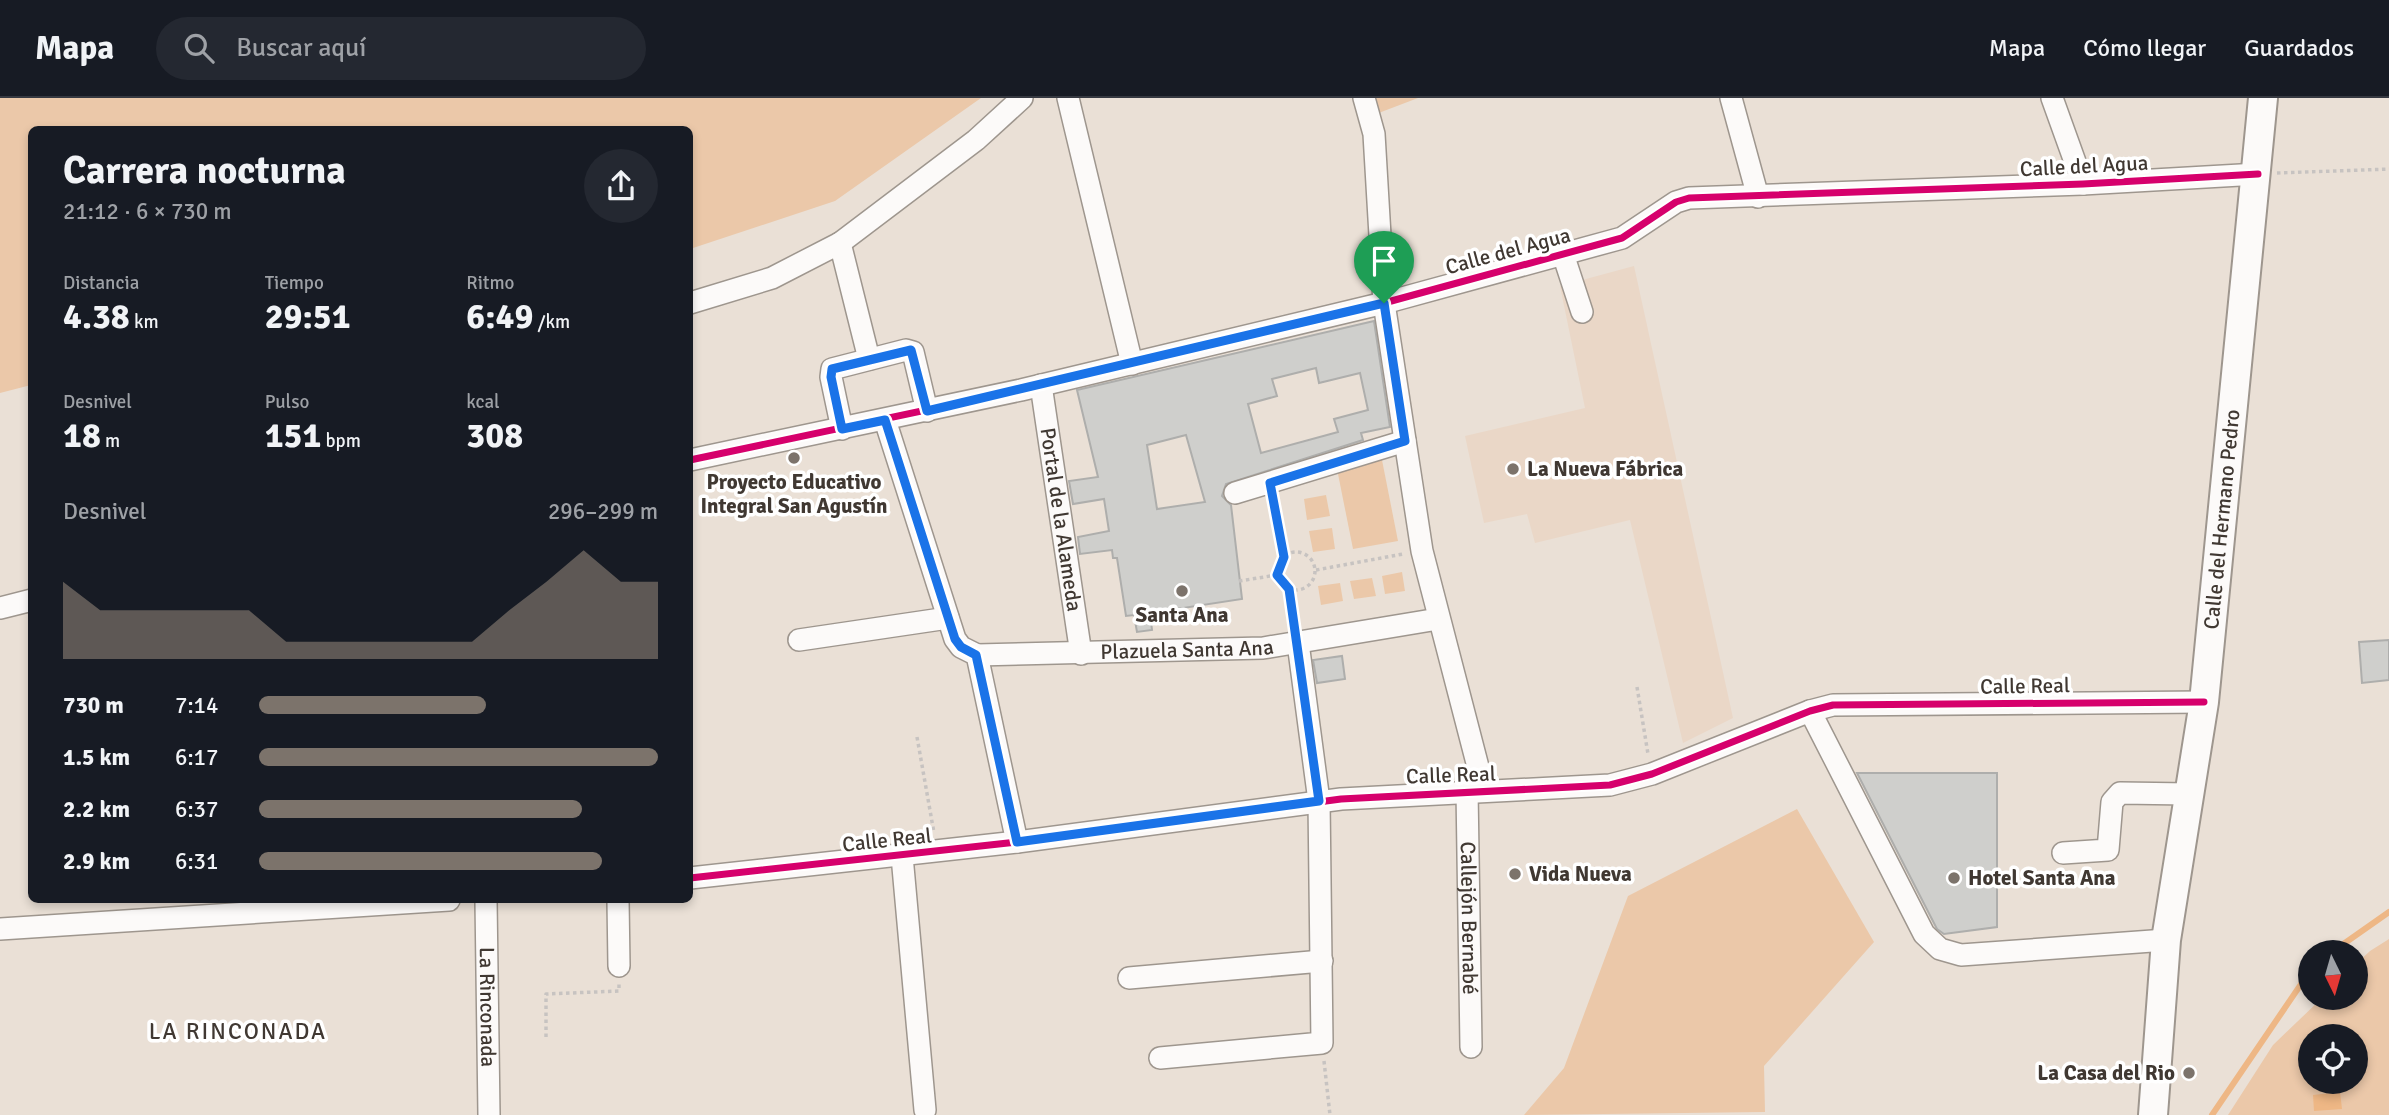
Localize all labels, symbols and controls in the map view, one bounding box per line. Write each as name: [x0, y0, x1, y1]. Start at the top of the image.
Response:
search box: [156, 17, 646, 80]
text: Mapa: [35, 28, 114, 69]
icon: search: [180, 29, 218, 67]
text: Buscar aquí: [236, 32, 366, 64]
text: Mapa: [1989, 33, 2045, 63]
text: Cómo llegar: [2083, 33, 2206, 63]
text: Guardados: [2244, 33, 2354, 63]
text: Carrera nocturna: [63, 147, 346, 194]
button: share: [584, 149, 658, 223]
street label: Calle del Agua: [2019, 150, 2149, 182]
text: 21:12 · 6 × 730 m: [63, 197, 232, 226]
street label: Calle del Agua: [1443, 222, 1573, 280]
pin: [1354, 231, 1414, 303]
icon: arrive: [1365, 242, 1403, 280]
text: Distancia: [63, 271, 139, 295]
text: Tiempo: [265, 271, 324, 295]
text: Ritmo: [466, 271, 514, 295]
text: 4.38: [63, 295, 130, 338]
text: 29:51: [265, 295, 351, 338]
text: 6:49: [466, 295, 533, 338]
text: km: [130, 310, 159, 334]
text: /km: [533, 310, 570, 334]
text: Desnivel: [63, 390, 132, 414]
text: Pulso: [265, 390, 309, 414]
text: kcal: [466, 390, 500, 414]
street label: Calle del Hermano Pedro: [2198, 408, 2246, 631]
text: 18: [63, 414, 101, 457]
text: 151: [265, 414, 321, 457]
text: 308: [466, 414, 523, 457]
street label: Portal de la Alameda: [1034, 426, 1088, 613]
text: m: [101, 429, 120, 453]
text: bpm: [321, 429, 361, 453]
marker: Proyecto Educativo Integral San Agustín: [786, 450, 802, 466]
place label: La Nueva Fábrica: [1527, 456, 1683, 482]
marker: La Nueva Fábrica: [1505, 461, 1521, 477]
place label: Proyecto Educativo Integral San Agustín: [700, 469, 888, 519]
text: Desnivel: [63, 497, 146, 526]
text: 296–299 m: [548, 497, 658, 526]
marker: Santa Ana: [1174, 583, 1190, 599]
place label: Santa Ana: [1136, 602, 1229, 628]
street label: Plazuela Santa Ana: [1100, 633, 1275, 665]
street label: Calle Real: [1980, 672, 2070, 700]
text: 730 m: [63, 691, 124, 720]
text: 7:14: [175, 691, 218, 720]
text: 1.5 km: [63, 743, 130, 772]
text: 6:17: [175, 743, 218, 772]
street label: Calle Real: [1406, 760, 1496, 790]
text: 2.2 km: [63, 795, 130, 824]
text: 6:37: [175, 795, 218, 824]
street label: Calle Real: [841, 822, 933, 858]
street label: Callejón Bernabé: [1455, 841, 1483, 995]
text: 2.9 km: [63, 847, 130, 876]
text: 6:31: [175, 847, 218, 876]
place label: Vida Nueva: [1529, 861, 1632, 887]
place label: Hotel Santa Ana: [1968, 865, 2116, 891]
marker: Vida Nueva: [1507, 866, 1523, 882]
marker: Hotel Santa Ana: [1946, 870, 1962, 886]
north arrow: [2298, 940, 2368, 1010]
map controls: [2298, 940, 2368, 1094]
street label: La Rinconada: [474, 947, 501, 1067]
district label: LA RINCONADA: [149, 1017, 327, 1046]
button: locate: [2298, 1024, 2368, 1094]
place label: La Casa del Rio: [2037, 1060, 2175, 1086]
marker: La Casa del Rio: [2181, 1065, 2197, 1081]

